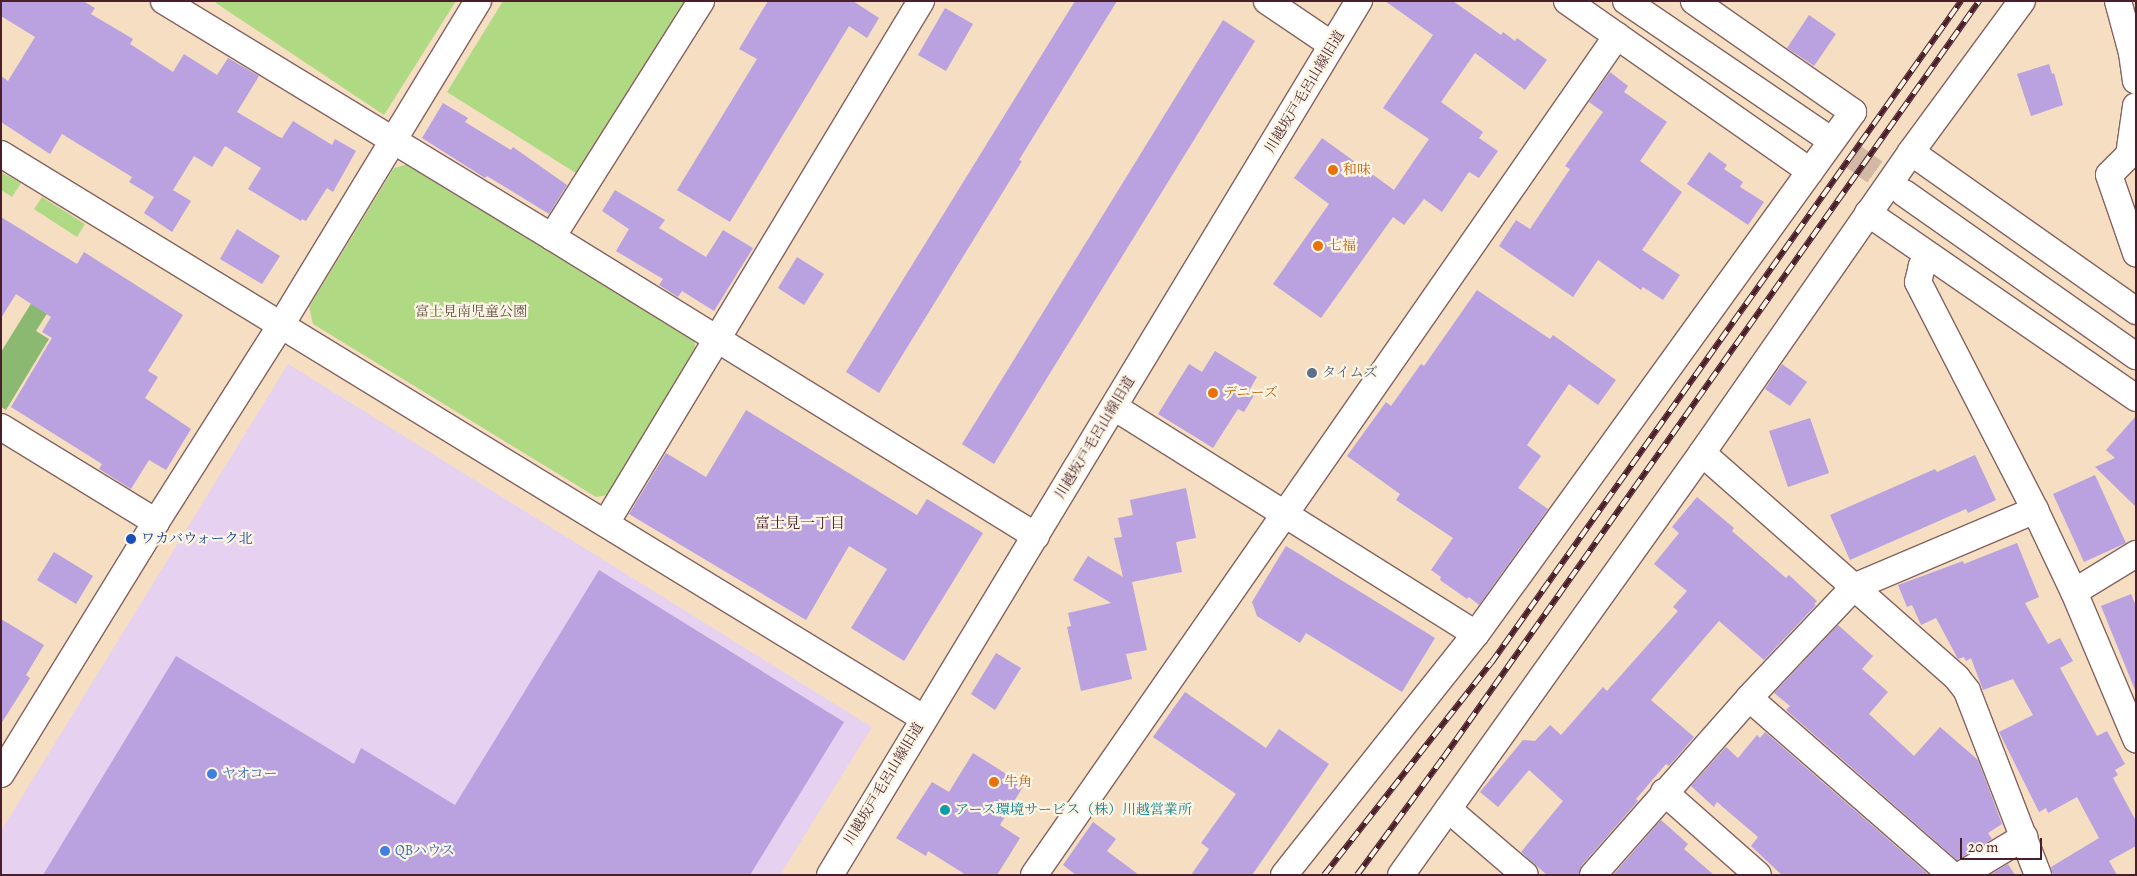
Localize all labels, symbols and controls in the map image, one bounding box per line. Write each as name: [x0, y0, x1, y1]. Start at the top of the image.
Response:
street label: 川越坂戸毛呂山線旧道: [1262, 28, 1348, 156]
place label: 和味: [1343, 162, 1371, 178]
marker: 和味: [1327, 164, 1339, 176]
place label: 七福: [1328, 238, 1356, 254]
marker: 七福: [1312, 240, 1324, 252]
park label: 富士見南児童公園: [415, 304, 527, 320]
place label: タイムズ: [1322, 365, 1378, 381]
marker: タイムズ: [1306, 367, 1318, 379]
street label: 川越坂戸毛呂山線旧道: [1052, 374, 1138, 502]
place label: デニーズ: [1223, 385, 1279, 401]
marker: デニーズ: [1207, 387, 1219, 399]
district label: 富士見一丁目: [755, 515, 845, 533]
place label: ワカバウォーク北: [141, 531, 253, 547]
marker: ワカバウォーク北: [125, 533, 137, 545]
street label: 川越坂戸毛呂山線旧道: [841, 720, 927, 848]
place label: ヤオコー: [222, 766, 278, 782]
marker: ヤオコー: [206, 768, 218, 780]
place label: 牛角: [1004, 774, 1032, 790]
marker: 牛角: [988, 776, 1000, 788]
place label: アース環境サービス（株）川越営業所: [955, 802, 1193, 818]
marker: アース環境サービス（株）川越営業所: [939, 804, 951, 816]
scale bar: [1962, 828, 2044, 860]
text: 20 m: [1968, 837, 1999, 857]
place label: QBハウス: [395, 843, 455, 859]
marker: QBハウス: [379, 845, 391, 857]

